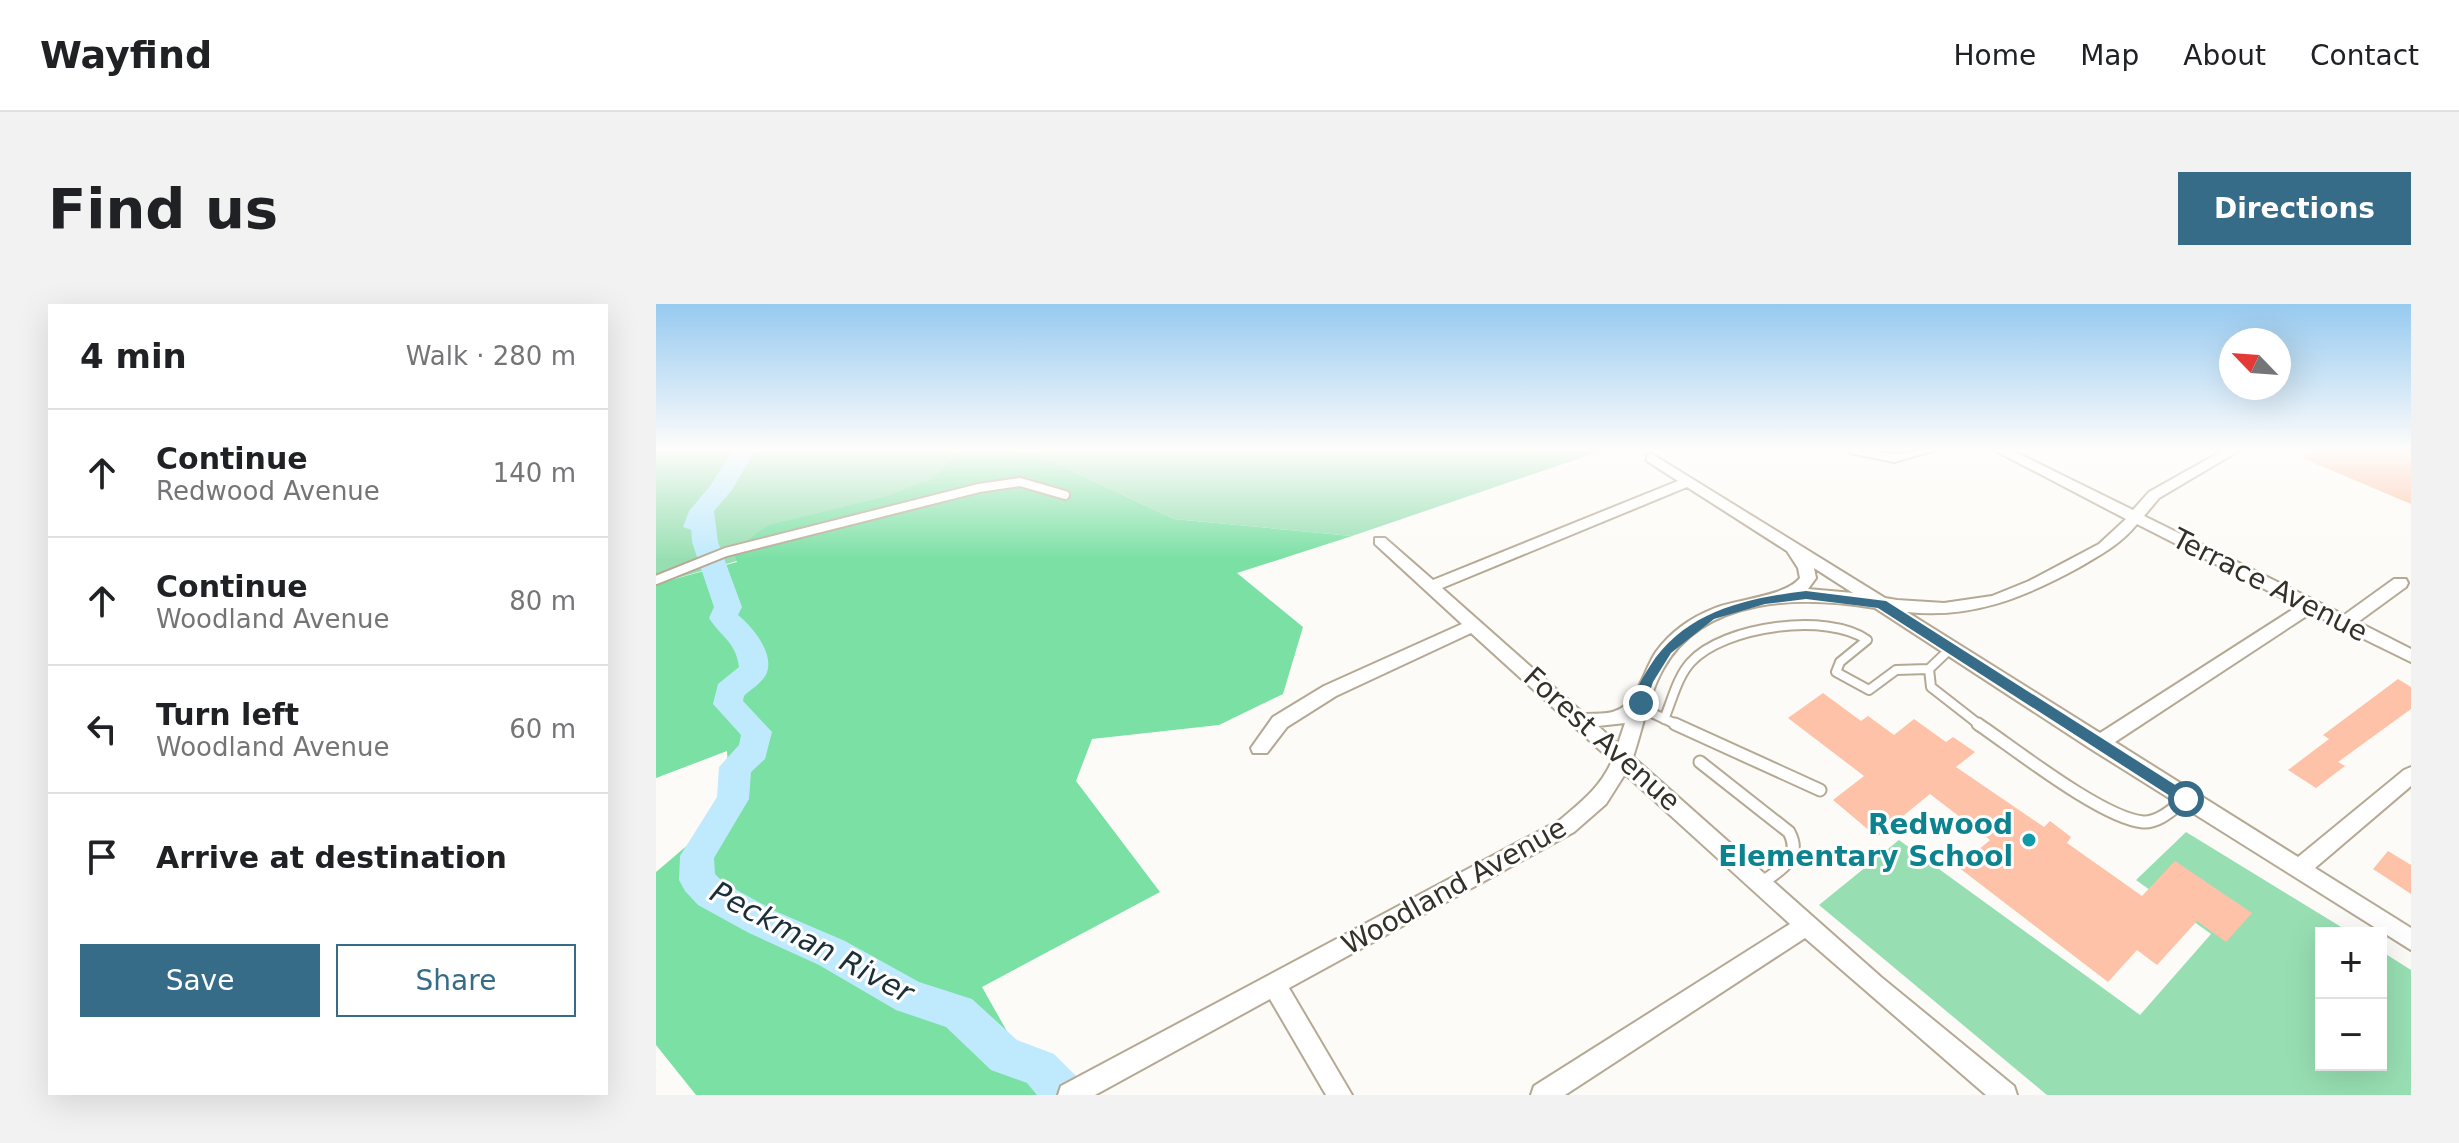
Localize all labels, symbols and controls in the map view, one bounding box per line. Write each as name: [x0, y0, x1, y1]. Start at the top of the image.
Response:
text: Wayfind: [40, 33, 212, 77]
text: Home: [1953, 39, 2036, 72]
text: Map: [2080, 39, 2139, 72]
text: About: [2183, 39, 2266, 72]
text: Contact: [2310, 39, 2419, 72]
button: Directions: [2178, 172, 2411, 245]
text: Find us: [48, 176, 278, 241]
north arrow: [2219, 328, 2291, 400]
text: 4 min: [80, 336, 187, 376]
text: Walk · 280 m: [406, 341, 576, 371]
text: Continue: [156, 441, 308, 476]
icon: ahead: [80, 451, 124, 495]
text: 140 m: [493, 458, 576, 488]
text: Redwood Avenue: [156, 476, 380, 506]
street label: Terrace Avenue: [2166, 521, 2373, 648]
text: Continue: [156, 569, 308, 604]
icon: ahead: [80, 579, 124, 623]
text: 80 m: [509, 586, 576, 616]
text: Woodland Avenue: [156, 604, 390, 634]
street label: Forest Avenue: [1517, 660, 1687, 818]
route end: [1623, 685, 1659, 721]
text: Turn left: [156, 697, 299, 732]
icon: left: [80, 707, 124, 751]
text: 60 m: [509, 714, 576, 744]
text: Woodland Avenue: [156, 732, 390, 762]
route start: [2168, 781, 2204, 817]
place label: Redwood Elementary School: [1718, 808, 2013, 873]
street label: Woodland Avenue: [1336, 811, 1572, 961]
marker: Redwood Elementary School: [2020, 831, 2038, 849]
icon: arrive: [80, 835, 124, 879]
text: Arrive at destination: [156, 840, 507, 875]
water label: Peckman River: [705, 874, 921, 1011]
map controls: [2315, 927, 2387, 1071]
button: +: [2315, 927, 2387, 999]
button: Save: [80, 944, 320, 1017]
button: Share: [336, 944, 576, 1017]
button: −: [2315, 999, 2387, 1071]

